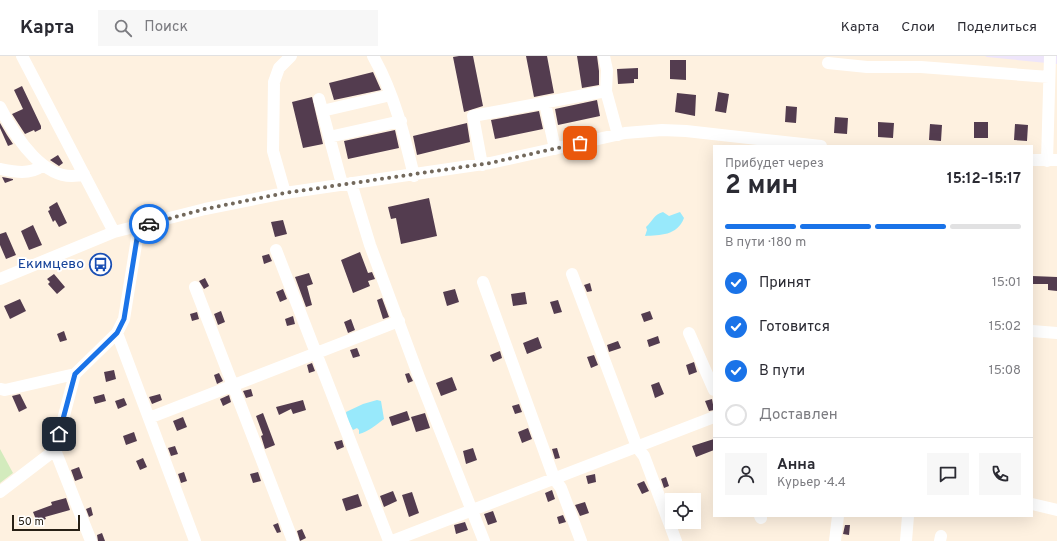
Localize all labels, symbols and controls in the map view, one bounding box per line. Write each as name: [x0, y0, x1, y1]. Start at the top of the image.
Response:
search box: [98, 10, 378, 46]
text: Карта: [20, 16, 74, 40]
icon: search: [112, 17, 134, 39]
text: Поиск: [144, 18, 188, 37]
text: Карта: [841, 19, 879, 36]
text: Слои: [901, 19, 935, 36]
text: Поделиться: [957, 19, 1037, 36]
pin: [563, 126, 597, 160]
icon: bag: [569, 132, 591, 154]
text: Прибудет через: [725, 156, 824, 172]
text: 2 мин: [725, 170, 798, 203]
text: 15:12–15:17: [947, 170, 1021, 189]
courier: [129, 204, 169, 244]
icon: car: [138, 213, 160, 235]
text: В пути · 180 m: [725, 235, 806, 251]
bus stop icon: Екимцево: [87, 251, 113, 277]
place label: Екимцево: [18, 256, 84, 273]
icon: check: [725, 272, 747, 294]
text: Принят: [759, 274, 811, 293]
text: 15:01: [992, 275, 1021, 291]
icon: check: [725, 316, 747, 338]
text: Готовится: [759, 318, 830, 337]
text: 15:02: [989, 319, 1021, 335]
icon: check: [725, 360, 747, 382]
text: В пути: [759, 362, 805, 381]
text: 15:08: [989, 363, 1021, 379]
text: Доставлен: [759, 406, 838, 425]
pin: [42, 417, 76, 451]
icon: home: [48, 423, 70, 445]
button: person: [725, 453, 767, 495]
button: chat: [927, 453, 969, 495]
button: phone: [979, 453, 1021, 495]
text: Анна: [777, 456, 815, 475]
text: Курьер · 4.4: [777, 475, 846, 491]
map controls: [665, 493, 701, 529]
button: locate: [665, 493, 701, 529]
scale bar: [12, 513, 80, 532]
text: 50 m: [18, 515, 44, 529]

